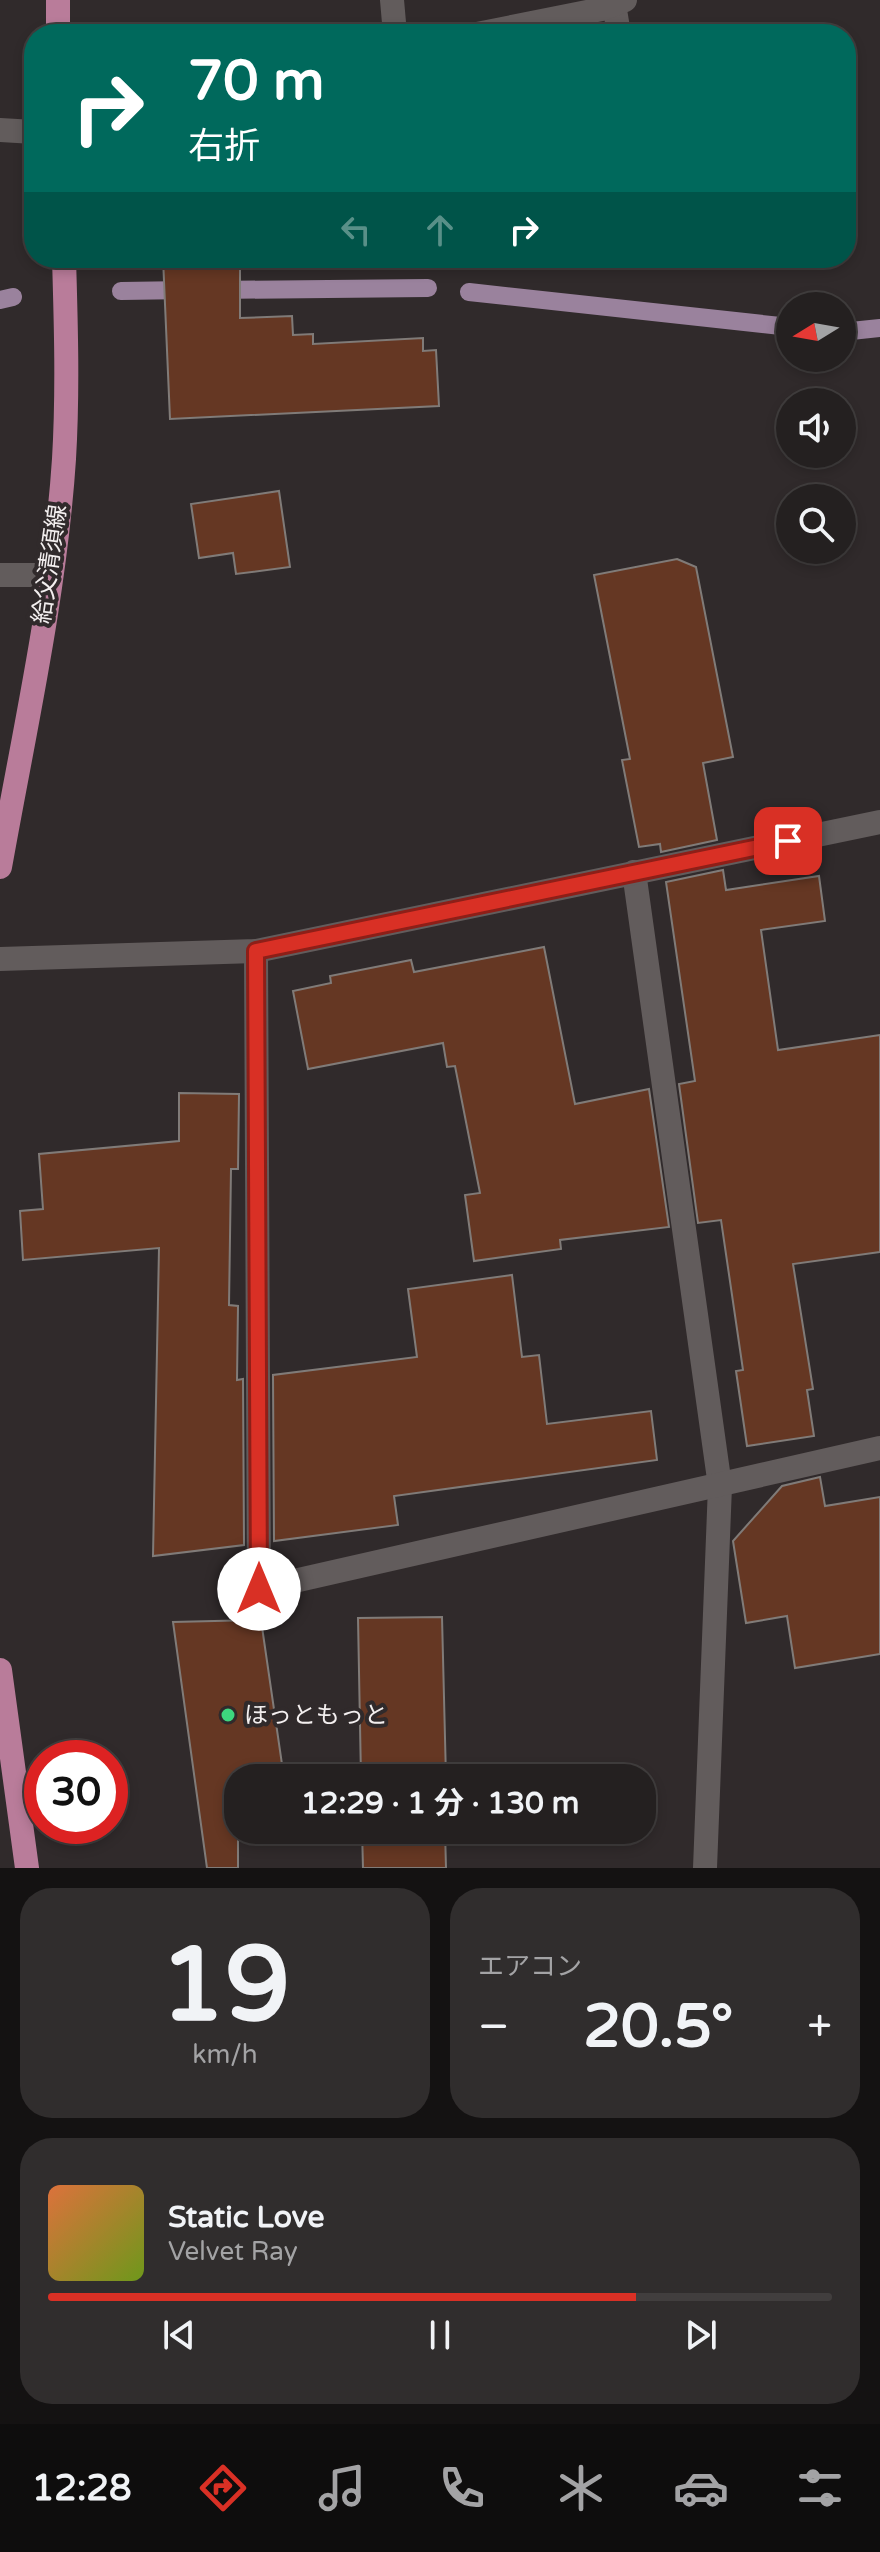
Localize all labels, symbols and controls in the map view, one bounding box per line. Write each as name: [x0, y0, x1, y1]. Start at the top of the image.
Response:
text: 70 m: [188, 48, 324, 115]
icon: right: [56, 56, 160, 160]
text: 右折: [188, 125, 260, 168]
icon: left: [334, 208, 378, 252]
icon: ahead: [418, 208, 462, 252]
icon: right: [502, 208, 546, 252]
north arrow: [776, 292, 856, 372]
map controls: [776, 292, 856, 564]
button: sound: [776, 388, 856, 468]
button: search: [776, 484, 856, 564]
street label: 給父清須線: [27, 503, 73, 625]
pin: [754, 807, 822, 875]
icon: arrive: [766, 819, 810, 863]
position arrow: [217, 1547, 301, 1631]
place label: ほっともっと: [244, 1701, 388, 1730]
marker: ほっともっと: [219, 1706, 237, 1724]
speed limit sign: 30: [24, 1740, 128, 1844]
text: 12:29 · 1 分 · 130 m: [301, 1785, 579, 1822]
text: 19: [160, 1924, 290, 2049]
text: エアコン: [478, 1951, 582, 1982]
text: 20.5°: [583, 1991, 733, 2063]
text: −: [478, 2001, 509, 2054]
text: +: [807, 2001, 832, 2054]
text: km/h: [192, 2039, 258, 2070]
text: Static Love: [168, 2199, 324, 2236]
text: Velvet Ray: [168, 2236, 298, 2267]
icon: previous: [157, 2313, 201, 2357]
icon: pause: [418, 2313, 462, 2357]
icon: next: [679, 2313, 723, 2357]
icon: directions: [195, 2460, 251, 2516]
icon: music: [314, 2460, 370, 2516]
icon: phone: [434, 2460, 490, 2516]
icon: climate: [553, 2460, 609, 2516]
icon: car: [673, 2460, 729, 2516]
icon: filters: [792, 2460, 848, 2516]
text: 12:28: [32, 2467, 132, 2510]

